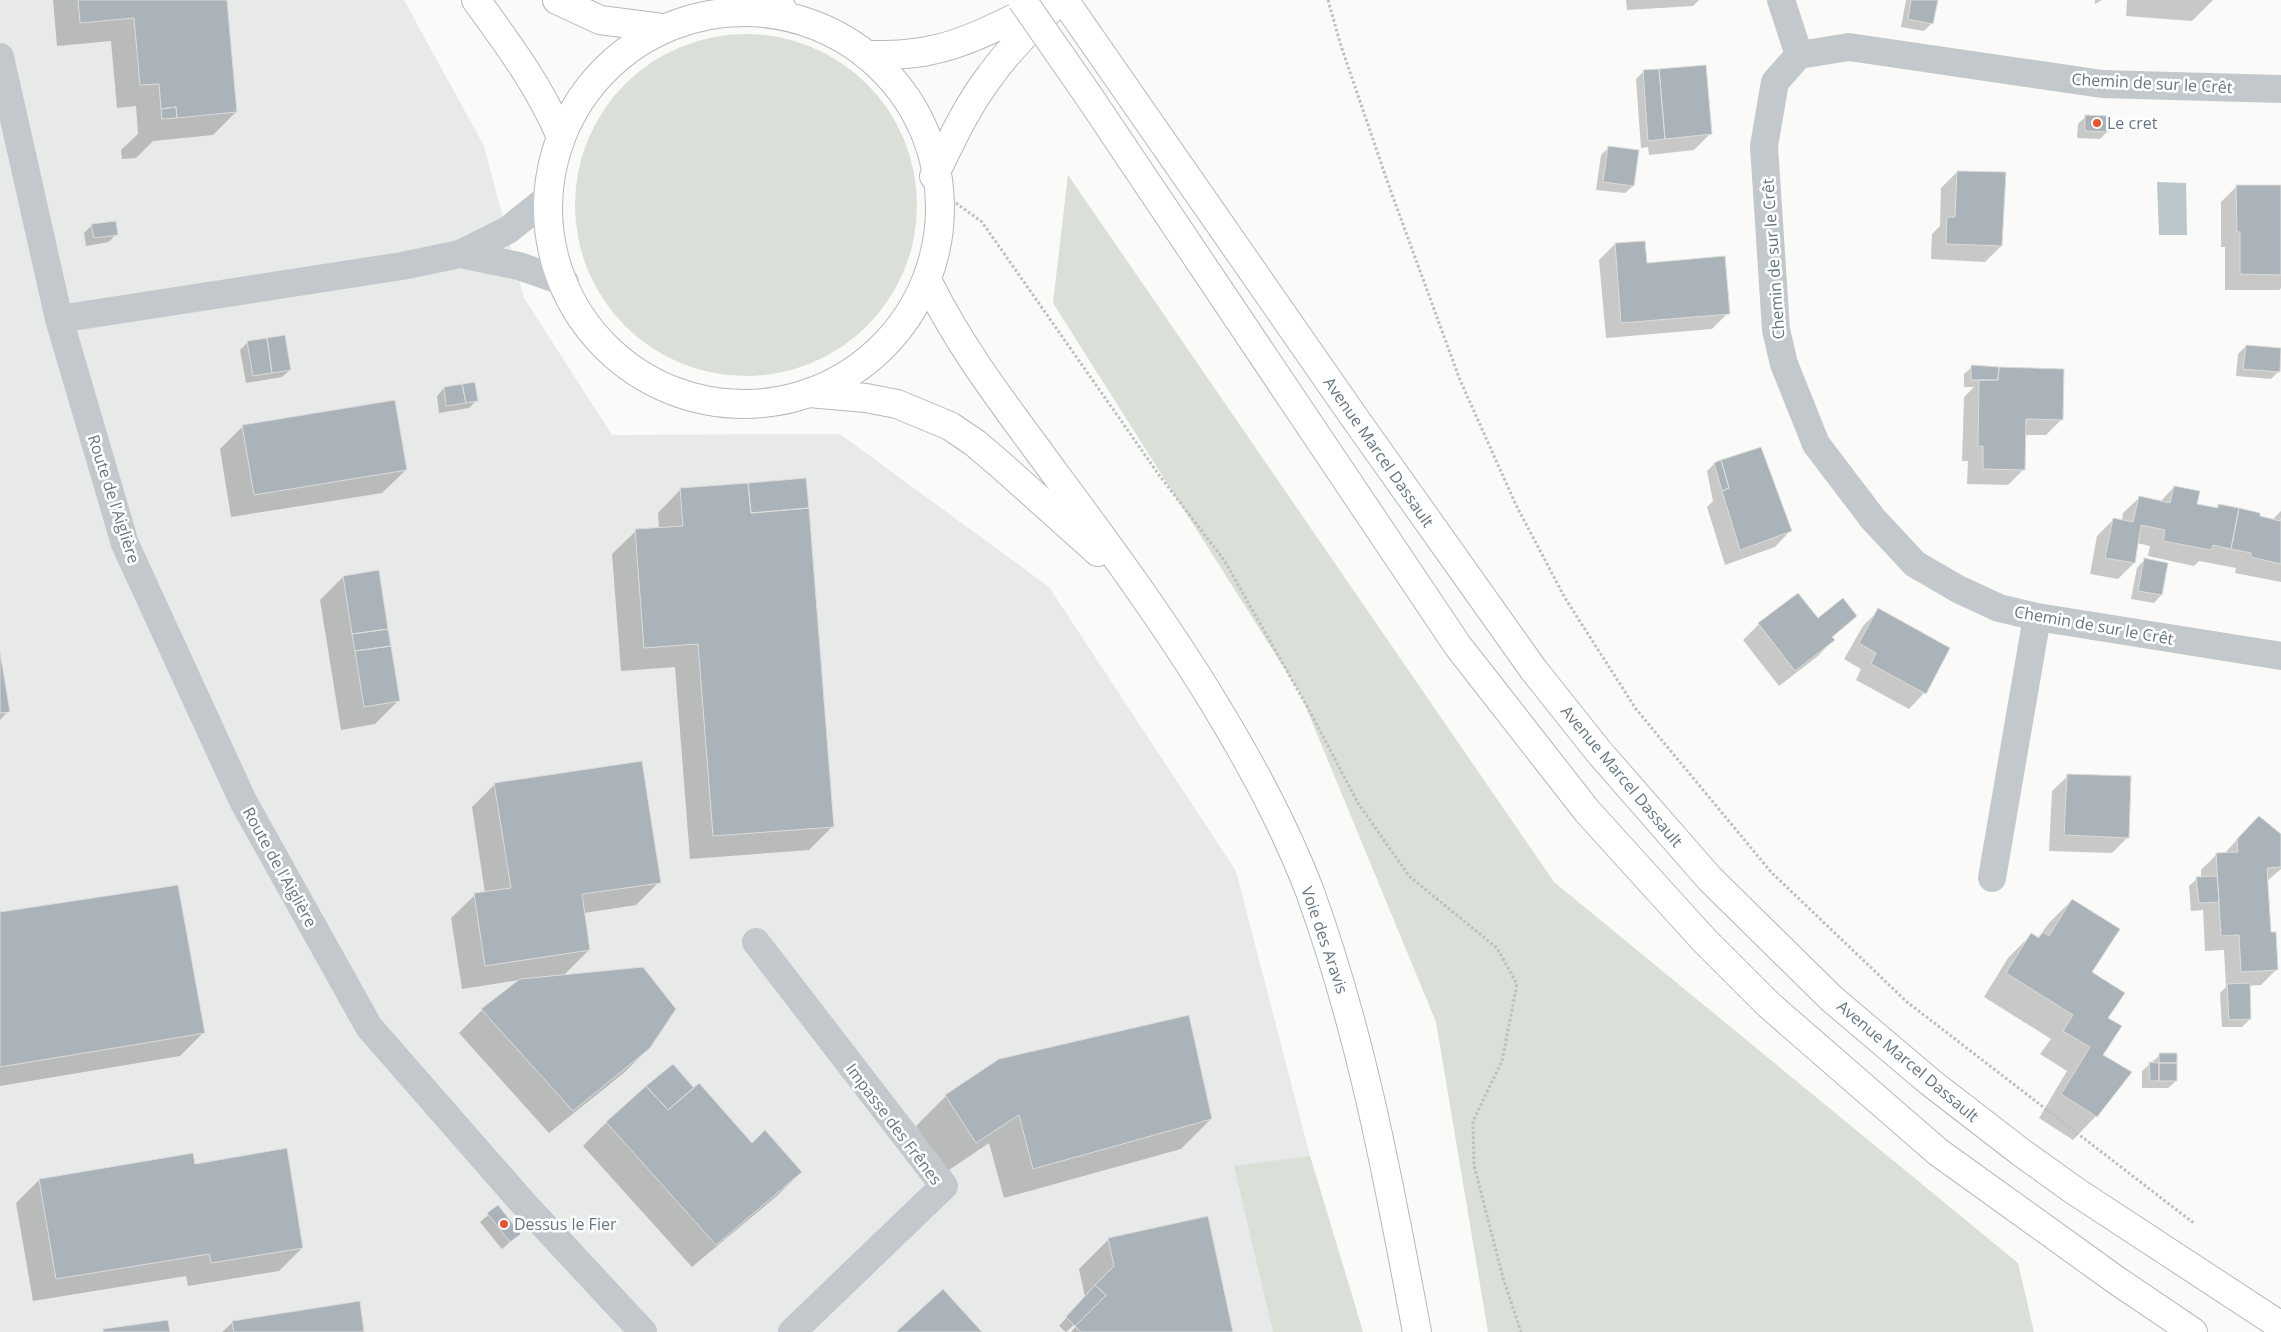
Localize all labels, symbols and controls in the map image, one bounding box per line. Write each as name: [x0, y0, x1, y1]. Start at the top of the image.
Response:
street label: Chemin de sur le Crêt: [2071, 68, 2233, 98]
place label: Le cret: [2107, 112, 2158, 134]
marker: Le cret: [2091, 117, 2103, 129]
street label: Chemin de sur le Crêt: [1756, 178, 1790, 340]
street label: Avenue Marcel Dassault: [1319, 372, 1439, 532]
street label: Route de l'Aiglière: [83, 432, 145, 566]
street label: Chemin de sur le Crêt: [2013, 600, 2176, 650]
street label: Avenue Marcel Dassault: [1556, 700, 1688, 852]
street label: Route de l'Aiglière: [238, 803, 322, 931]
street label: Voie des Aravis: [1296, 883, 1354, 997]
street label: Avenue Marcel Dassault: [1832, 995, 1984, 1127]
street label: Impasse des Frênes: [841, 1059, 947, 1189]
place label: Dessus le Fier: [514, 1213, 617, 1235]
marker: Dessus le Fier: [498, 1218, 510, 1230]

